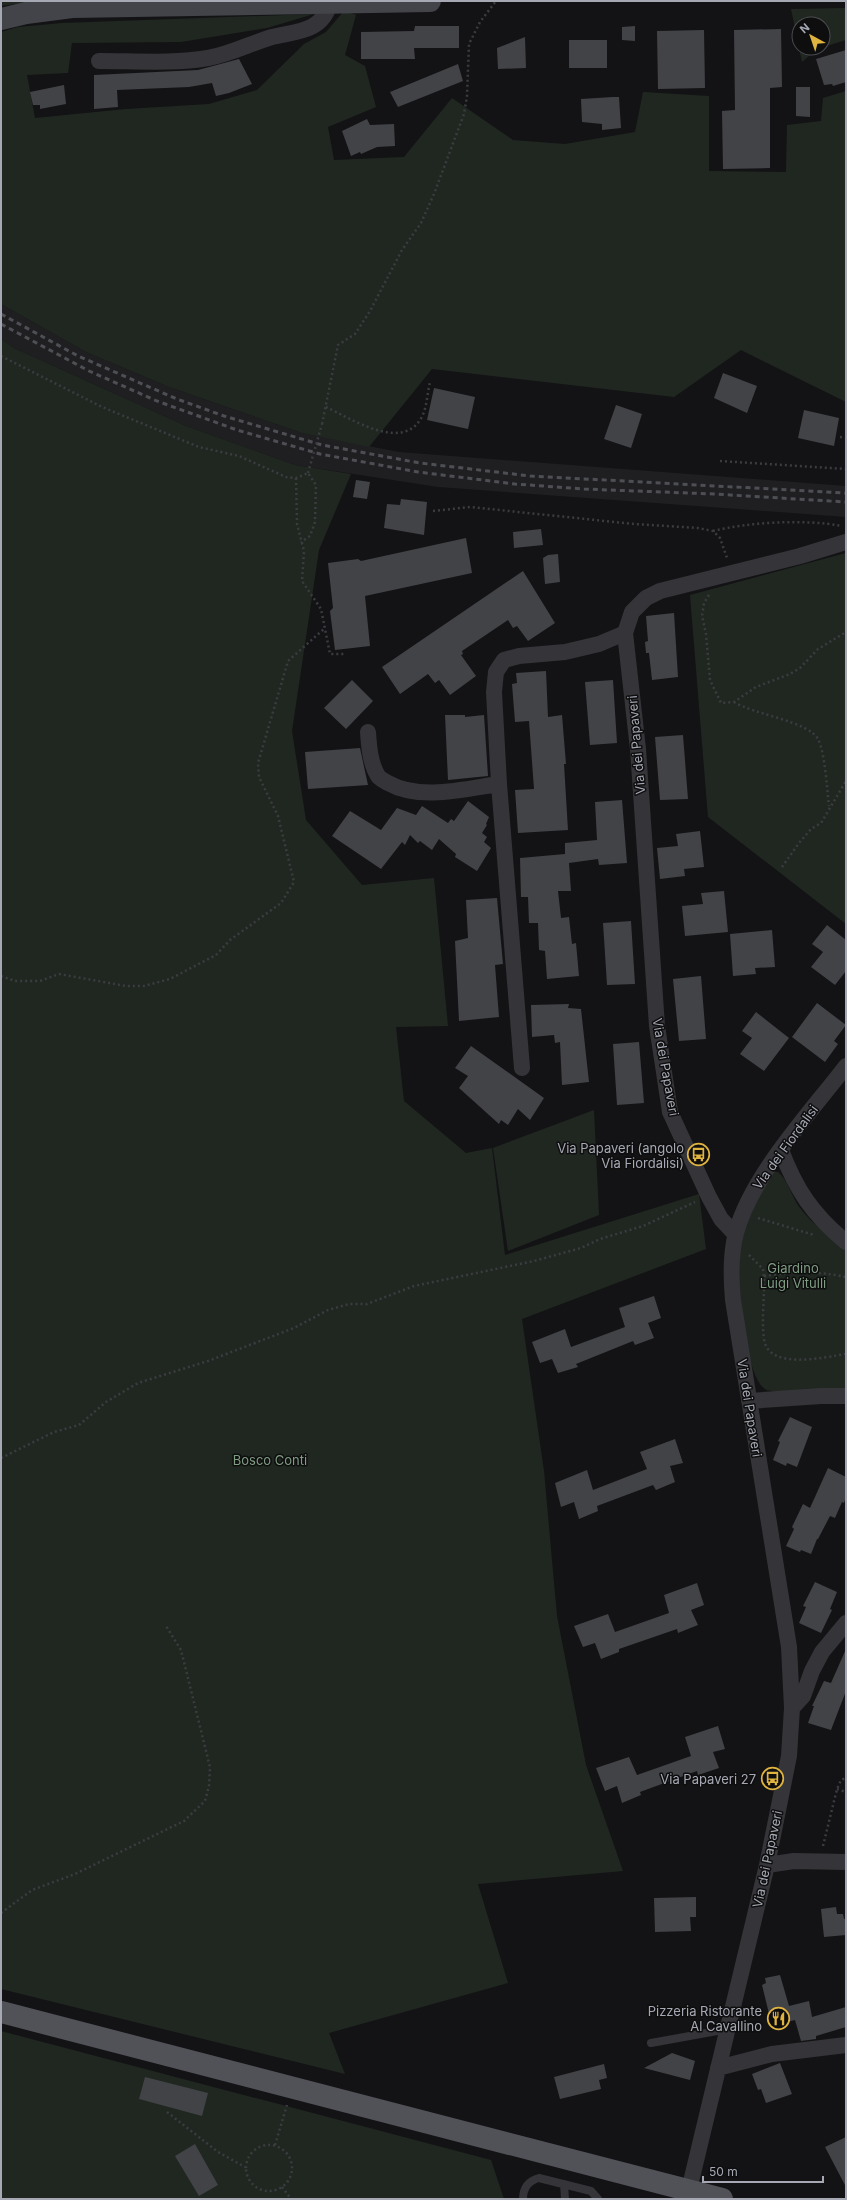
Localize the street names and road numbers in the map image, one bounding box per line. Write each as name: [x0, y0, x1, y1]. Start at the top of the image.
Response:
street label: Via dei Papaveri: [624, 695, 648, 795]
street label: Via dei Papaveri: [650, 1017, 682, 1117]
street label: Via dei Fiordalisi: [749, 1102, 821, 1192]
street label: Via dei Papaveri: [734, 1358, 766, 1458]
street label: Via dei Papaveri: [749, 1809, 785, 1909]

